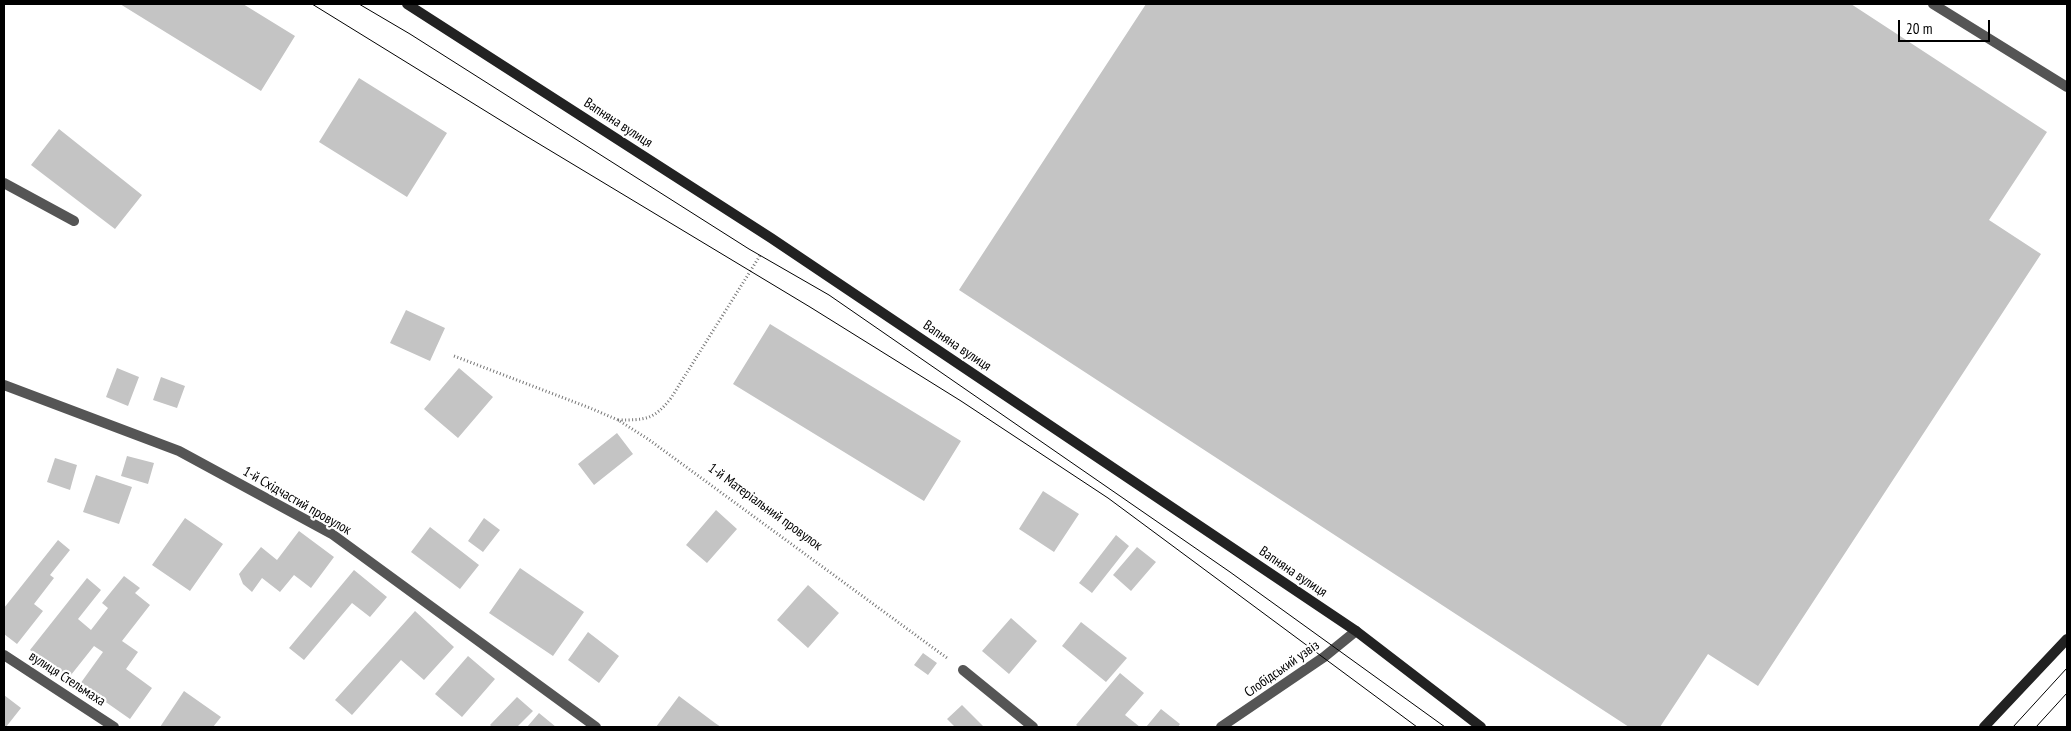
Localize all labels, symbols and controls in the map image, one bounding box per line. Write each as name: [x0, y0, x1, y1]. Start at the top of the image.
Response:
scale bar: [1901, 10, 1994, 42]
text: 20 m: [1906, 19, 1932, 38]
street label: Вапняна вулиця: [580, 95, 656, 151]
street label: Вапняна вулиця: [920, 317, 994, 375]
street label: 1-й Матеріальний провулок: [705, 460, 825, 554]
street label: 1-й Східчастий провулок: [240, 463, 354, 539]
street label: Вапняна вулиця: [1256, 543, 1330, 601]
street label: Слобідський узвіз: [1241, 637, 1323, 701]
street label: вулиця Стельмаха: [26, 648, 108, 710]

